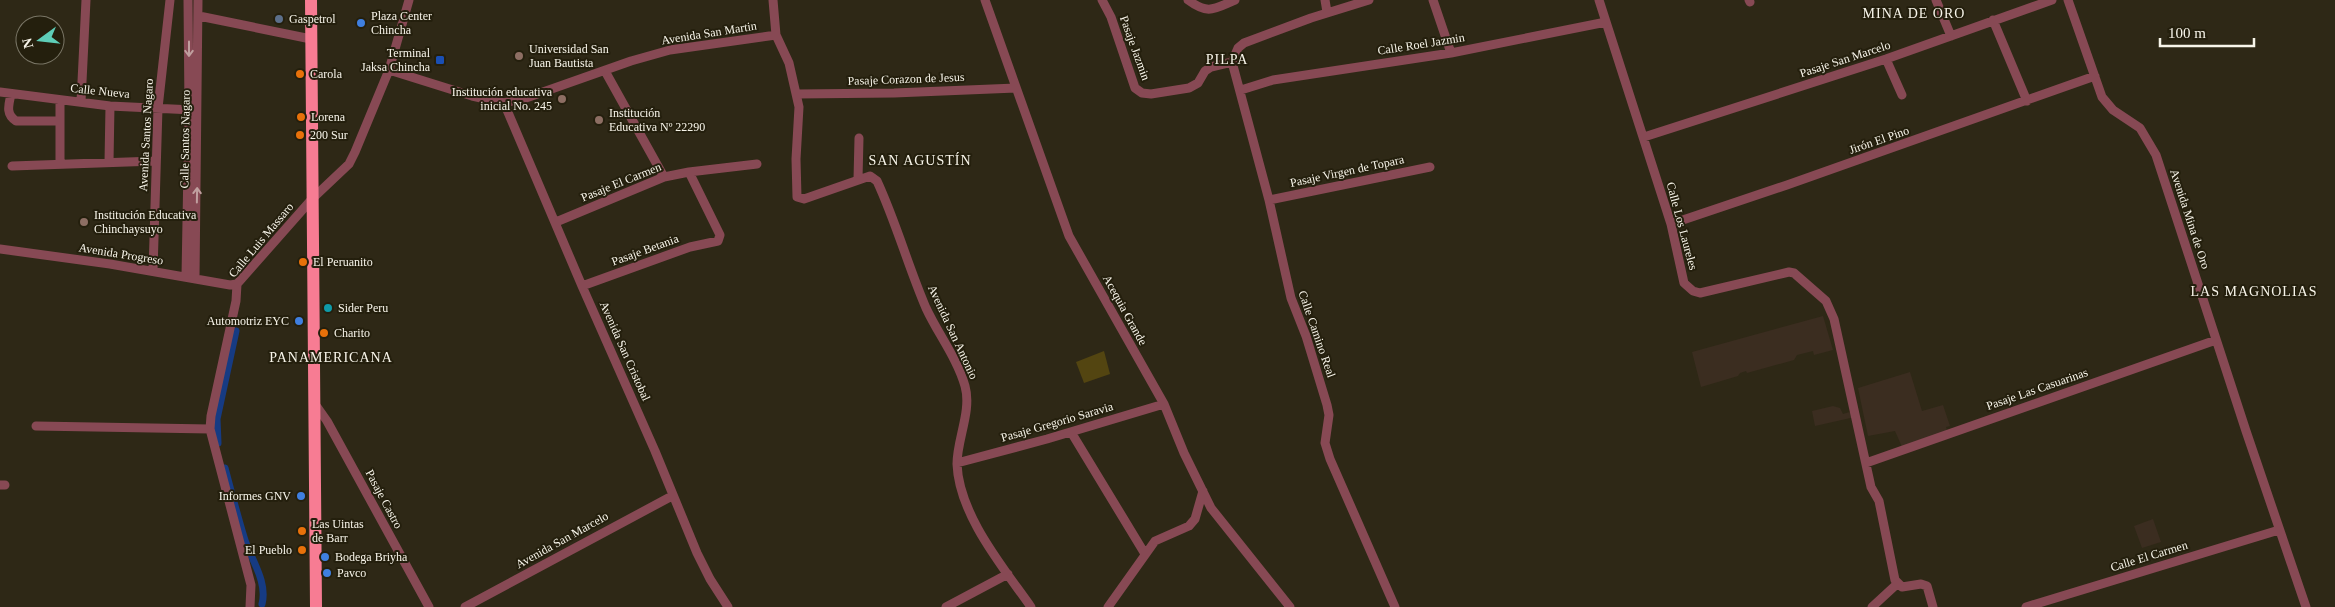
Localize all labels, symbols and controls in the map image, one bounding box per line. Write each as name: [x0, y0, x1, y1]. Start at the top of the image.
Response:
district label: MINA DE ORO: [1863, 6, 1965, 21]
place label: Plaza Center Chincha: [371, 9, 432, 37]
place label: Gaspetrol: [289, 12, 336, 26]
marker: Gaspetrol: [273, 13, 285, 25]
street label: Pasaje Jazmin: [1117, 14, 1153, 82]
north arrow: [15, 15, 65, 65]
scale bar: [2160, 15, 2254, 47]
marker: Plaza Center Chincha: [355, 17, 367, 29]
street label: Avenida San Martin: [660, 19, 758, 47]
text: 100 m: [2168, 25, 2206, 41]
street label: Calle Roel Jazmin: [1376, 30, 1466, 58]
text: N: [19, 36, 36, 50]
street label: Pasaje San Marcelo: [1798, 38, 1892, 80]
one-way arrow: [184, 40, 194, 56]
place label: Universidad San Juan Bautista: [529, 42, 609, 70]
place label: Terminal Jaksa Chincha: [361, 46, 431, 74]
marker: Universidad San Juan Bautista: [513, 50, 525, 62]
district label: PILPA: [1206, 52, 1248, 67]
marker: Terminal Jaksa Chincha: [434, 54, 446, 66]
place label: Carola: [310, 67, 343, 81]
marker: Carola: [294, 68, 306, 80]
street label: Pasaje Corazon de Jesus: [847, 70, 965, 88]
street label: Avenida Santos Nagaro: [136, 78, 156, 192]
street label: Calle Nueva: [70, 81, 131, 101]
place label: Institución educativa inicial No. 245: [452, 85, 553, 113]
street label: Calle Santos Nagaro: [177, 90, 193, 188]
marker: Institución educativa inicial No. 245: [556, 93, 568, 105]
place label: Institución Educativa Nº 22290: [609, 106, 705, 134]
place label: Lorena: [311, 110, 346, 124]
marker: Lorena: [295, 111, 307, 123]
marker: Institución Educativa Nº 22290: [593, 114, 605, 126]
street label: Jirón El Pino: [1847, 123, 1911, 157]
place label: 200 Sur: [310, 128, 348, 142]
marker: 200 Sur: [294, 129, 306, 141]
district label: SAN AGUSTÍN: [868, 152, 972, 168]
street label: Pasaje Virgen de Topara: [1289, 152, 1406, 190]
street label: Pasaje El Carmen: [579, 160, 663, 204]
street label: Avenida Mina de Oro: [2167, 167, 2213, 271]
street label: Calle Los Laureles: [1664, 180, 1701, 272]
one-way arrow: [192, 187, 202, 203]
street label: Calle Luis Massaro: [226, 200, 296, 280]
place label: Institución Educativa Chinchaysuyo: [94, 208, 197, 236]
marker: Institución Educativa Chinchaysuyo: [78, 216, 90, 228]
street label: Pasaje Betania: [610, 231, 681, 269]
street label: Avenida Progreso: [78, 240, 164, 268]
place label: El Peruanito: [313, 255, 373, 269]
marker: El Peruanito: [297, 256, 309, 268]
street label: Acequia Grande: [1100, 272, 1150, 348]
street label: Avenida San Antonio: [925, 283, 981, 381]
district label: LAS MAGNOLIAS: [2191, 284, 2317, 299]
street label: Calle Camino Real: [1296, 289, 1339, 380]
street label: Avenida San Cristobal: [597, 299, 654, 404]
place label: Sider Peru: [338, 301, 388, 315]
marker: Sider Peru: [322, 302, 334, 314]
place label: Automotriz EYC: [207, 314, 289, 328]
marker: Automotriz EYC: [293, 315, 305, 327]
place label: Charito: [334, 326, 370, 340]
marker: Charito: [318, 327, 330, 339]
district label: PANAMERICANA: [269, 350, 393, 365]
street label: Pasaje Las Casuarinas: [1984, 365, 2090, 413]
street label: Pasaje Gregorio Saravia: [999, 399, 1115, 445]
street label: Pasaje Castro: [363, 467, 405, 531]
place label: Informes GNV: [219, 489, 291, 503]
marker: Informes GNV: [295, 490, 307, 502]
street label: Avenida San Marcelo: [513, 509, 611, 571]
place label: Las Uintas de Barr: [312, 517, 364, 545]
marker: Las Uintas de Barr: [296, 525, 308, 537]
street label: Calle El Carmen: [2109, 538, 2189, 574]
place label: El Pueblo: [245, 543, 292, 557]
marker: El Pueblo: [296, 544, 308, 556]
place label: Bodega Briyha: [335, 550, 408, 564]
marker: Bodega Briyha: [319, 551, 331, 563]
place label: Pavco: [337, 566, 366, 580]
marker: Pavco: [321, 567, 333, 579]

